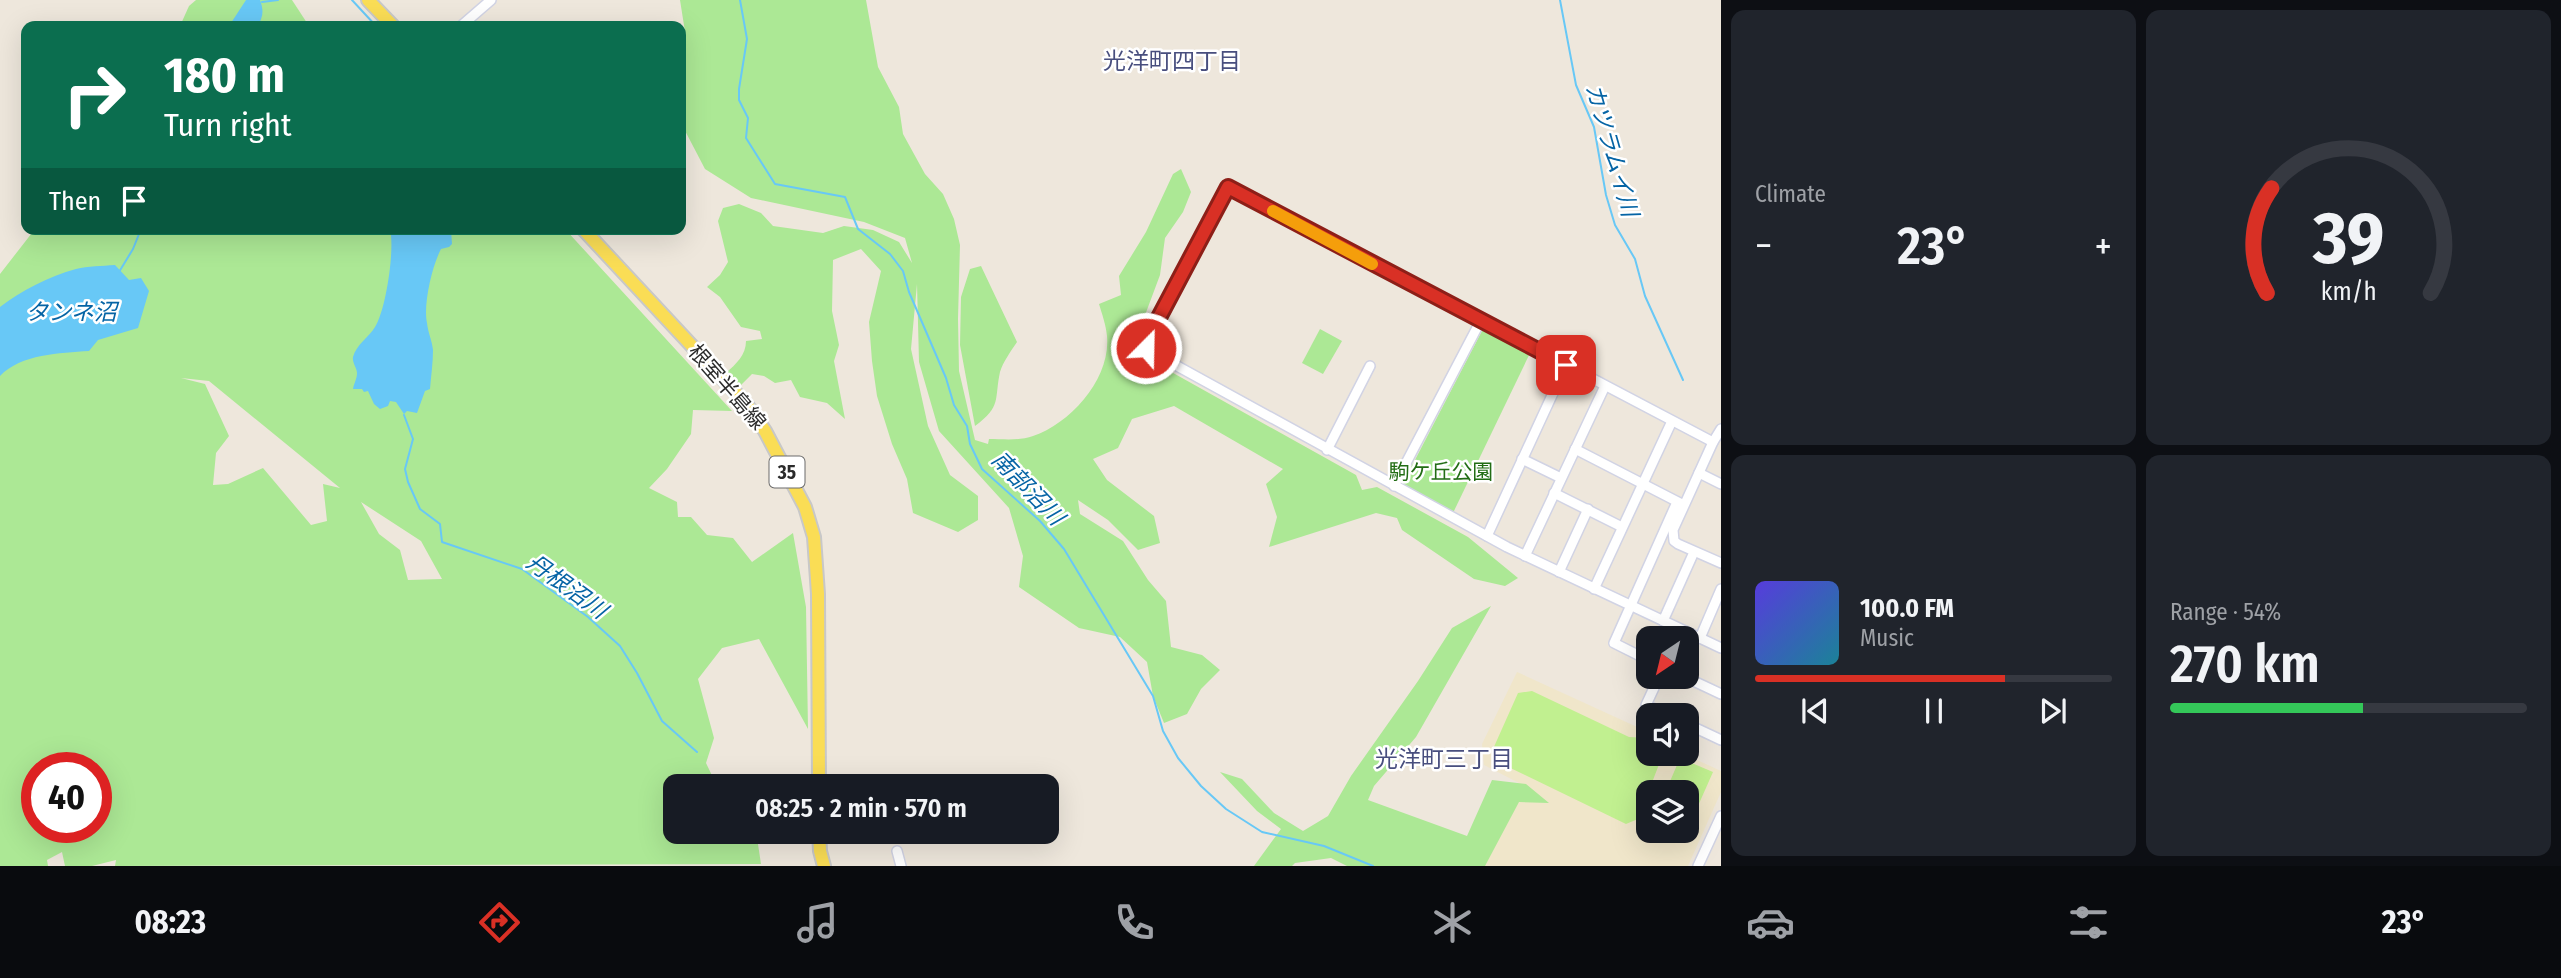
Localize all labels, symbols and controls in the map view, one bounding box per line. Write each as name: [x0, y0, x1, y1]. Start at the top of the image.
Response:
text: 180 m: [164, 46, 285, 105]
district label: 光洋町四丁目: [1103, 47, 1241, 75]
icon: right: [49, 49, 140, 140]
water label: カツラムイ川: [1580, 80, 1645, 223]
text: Turn right: [164, 106, 291, 144]
text: Climate: [1755, 180, 1826, 208]
icon: arrive: [115, 182, 153, 220]
text: Then: [49, 186, 101, 217]
text: 39: [2312, 196, 2384, 283]
text: 23°: [1897, 215, 1970, 278]
text: −: [1755, 223, 1772, 269]
text: +: [2095, 223, 2112, 269]
text: km/h: [2321, 277, 2376, 307]
water label: タンネ沼: [25, 298, 120, 326]
position arrow: [1109, 311, 1183, 385]
pin: [1536, 335, 1596, 395]
street label: 根室半島線: [683, 339, 771, 435]
icon: arrive: [1547, 346, 1585, 384]
water label: 南部沼川: [986, 445, 1072, 533]
road number: 35: [770, 457, 804, 488]
park label: 駒ケ丘公園: [1389, 459, 1494, 485]
water label: 丹根沼川: [522, 548, 615, 626]
text: 100.0 FM: [1860, 593, 1954, 624]
text: Range · 54%: [2170, 598, 2281, 626]
text: Music: [1860, 624, 1914, 652]
north arrow: [1636, 626, 1699, 690]
map controls: [1636, 626, 1699, 843]
text: 270 km: [2170, 633, 2320, 696]
icon: previous: [1796, 692, 1834, 730]
icon: pause: [1915, 692, 1953, 730]
icon: next: [2034, 692, 2072, 730]
button: sound: [1636, 703, 1699, 766]
district label: 光洋町三丁目: [1375, 745, 1513, 773]
speed limit sign: 40: [21, 752, 112, 843]
button: layers: [1636, 780, 1699, 843]
text: 08:25 · 2 min · 570 m: [755, 793, 967, 824]
icon: directions: [475, 898, 524, 947]
icon: music: [793, 898, 842, 947]
icon: phone: [1110, 898, 1159, 947]
icon: climate: [1428, 898, 1477, 947]
icon: car: [1746, 898, 1795, 947]
icon: filters: [2064, 898, 2113, 947]
text: 08:23: [134, 903, 206, 941]
text: 23°: [2382, 903, 2427, 941]

